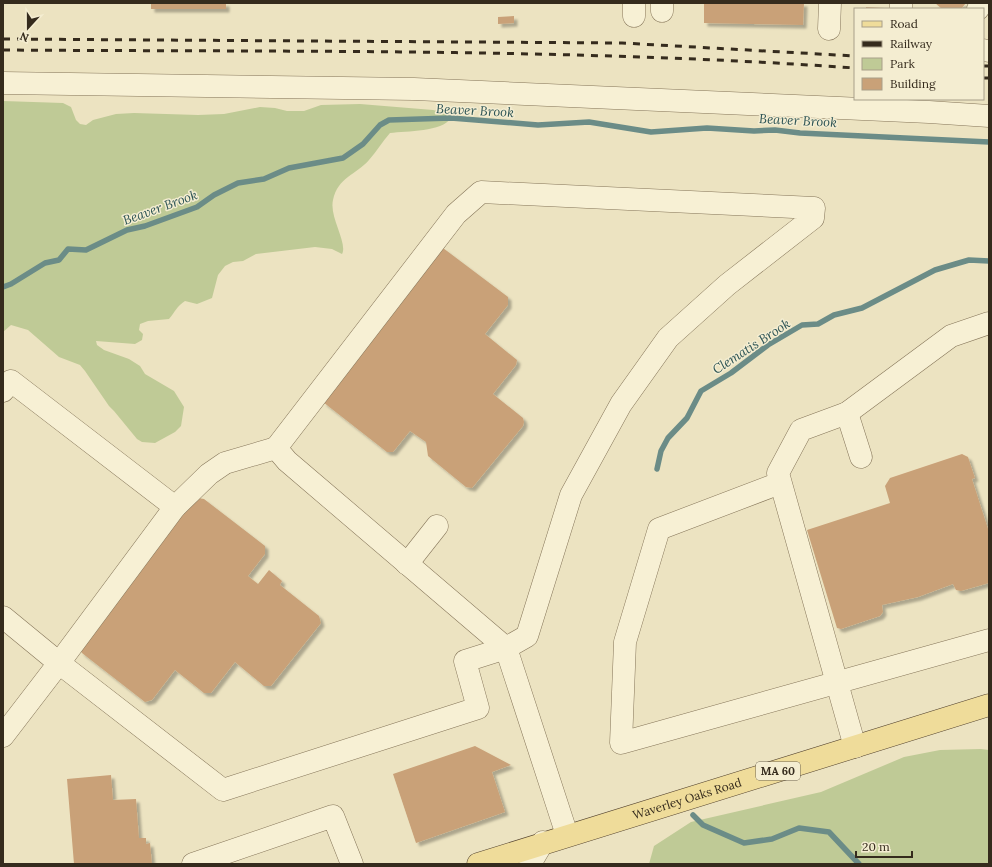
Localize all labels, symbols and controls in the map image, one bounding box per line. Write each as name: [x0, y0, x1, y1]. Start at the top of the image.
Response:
north arrow: [8, 8, 48, 48]
legend: [854, 8, 984, 100]
text: Road: [890, 16, 918, 31]
text: N: [17, 29, 31, 45]
text: Railway: [890, 36, 933, 51]
text: Park: [890, 56, 916, 71]
text: Building: [890, 76, 936, 91]
water label: Beaver Brook: [436, 100, 515, 121]
water label: Beaver Brook: [759, 110, 838, 131]
water label: Beaver Brook: [121, 186, 200, 229]
water label: Clematis Brook: [709, 315, 794, 378]
road number: MA 60: [756, 762, 800, 780]
street label: Waverley Oaks Road: [631, 774, 743, 822]
scale bar: [856, 833, 912, 859]
text: 20 m: [862, 839, 890, 854]

